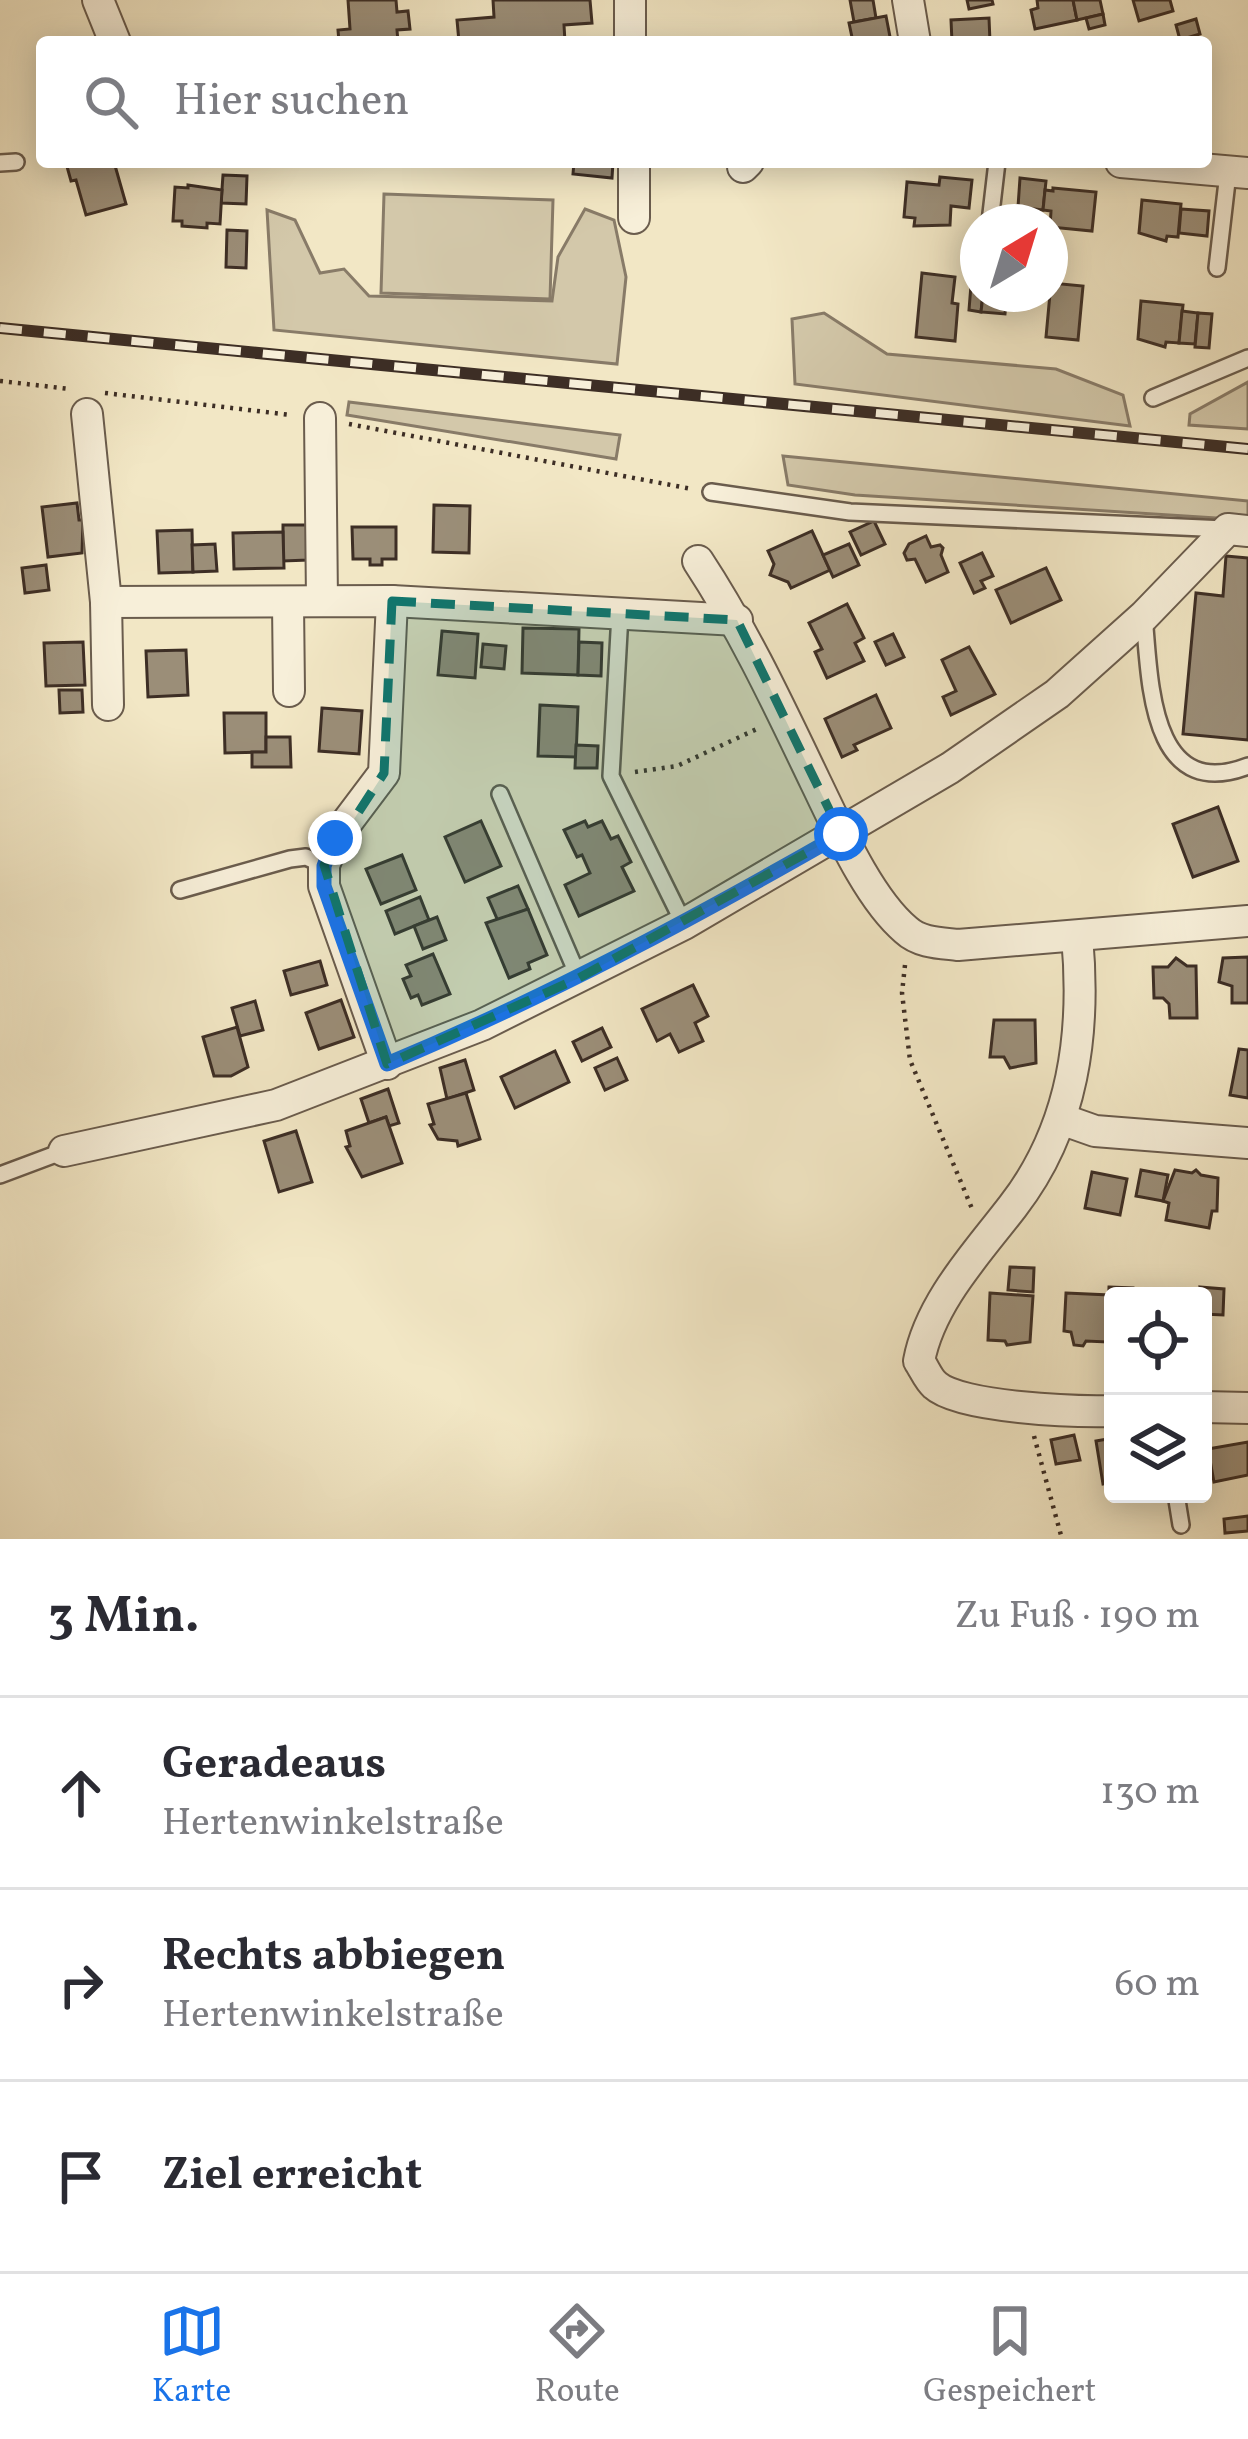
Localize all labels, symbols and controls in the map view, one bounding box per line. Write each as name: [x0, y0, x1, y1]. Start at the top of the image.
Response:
search box: [36, 36, 1212, 168]
icon: search: [78, 69, 144, 135]
text: Hier suchen: [174, 71, 409, 134]
north arrow: [960, 204, 1068, 312]
route start: [814, 807, 868, 861]
route end: [308, 811, 362, 865]
map controls: [1104, 1287, 1212, 1503]
button: locate: [1104, 1287, 1212, 1395]
button: layers: [1104, 1395, 1212, 1503]
text: 3 Min.: [48, 1582, 200, 1653]
text: Zu Fuß · 190 m: [954, 1590, 1200, 1644]
text: Geradeaus: [162, 1734, 386, 1797]
icon: ahead: [48, 1760, 114, 1826]
text: 130 m: [1100, 1766, 1200, 1820]
text: Hertenwinkelstraße: [162, 1797, 504, 1851]
text: Rechts abbiegen: [162, 1926, 505, 1989]
icon: right: [48, 1952, 114, 2018]
text: 60 m: [1115, 1958, 1200, 2012]
text: Hertenwinkelstraße: [162, 1989, 504, 2043]
icon: arrive: [48, 2144, 114, 2210]
text: Ziel erreicht: [162, 2145, 422, 2208]
tab: Karte: [152, 2298, 231, 2416]
tab: Route: [535, 2298, 620, 2416]
tab: Gespeichert: [923, 2298, 1096, 2416]

